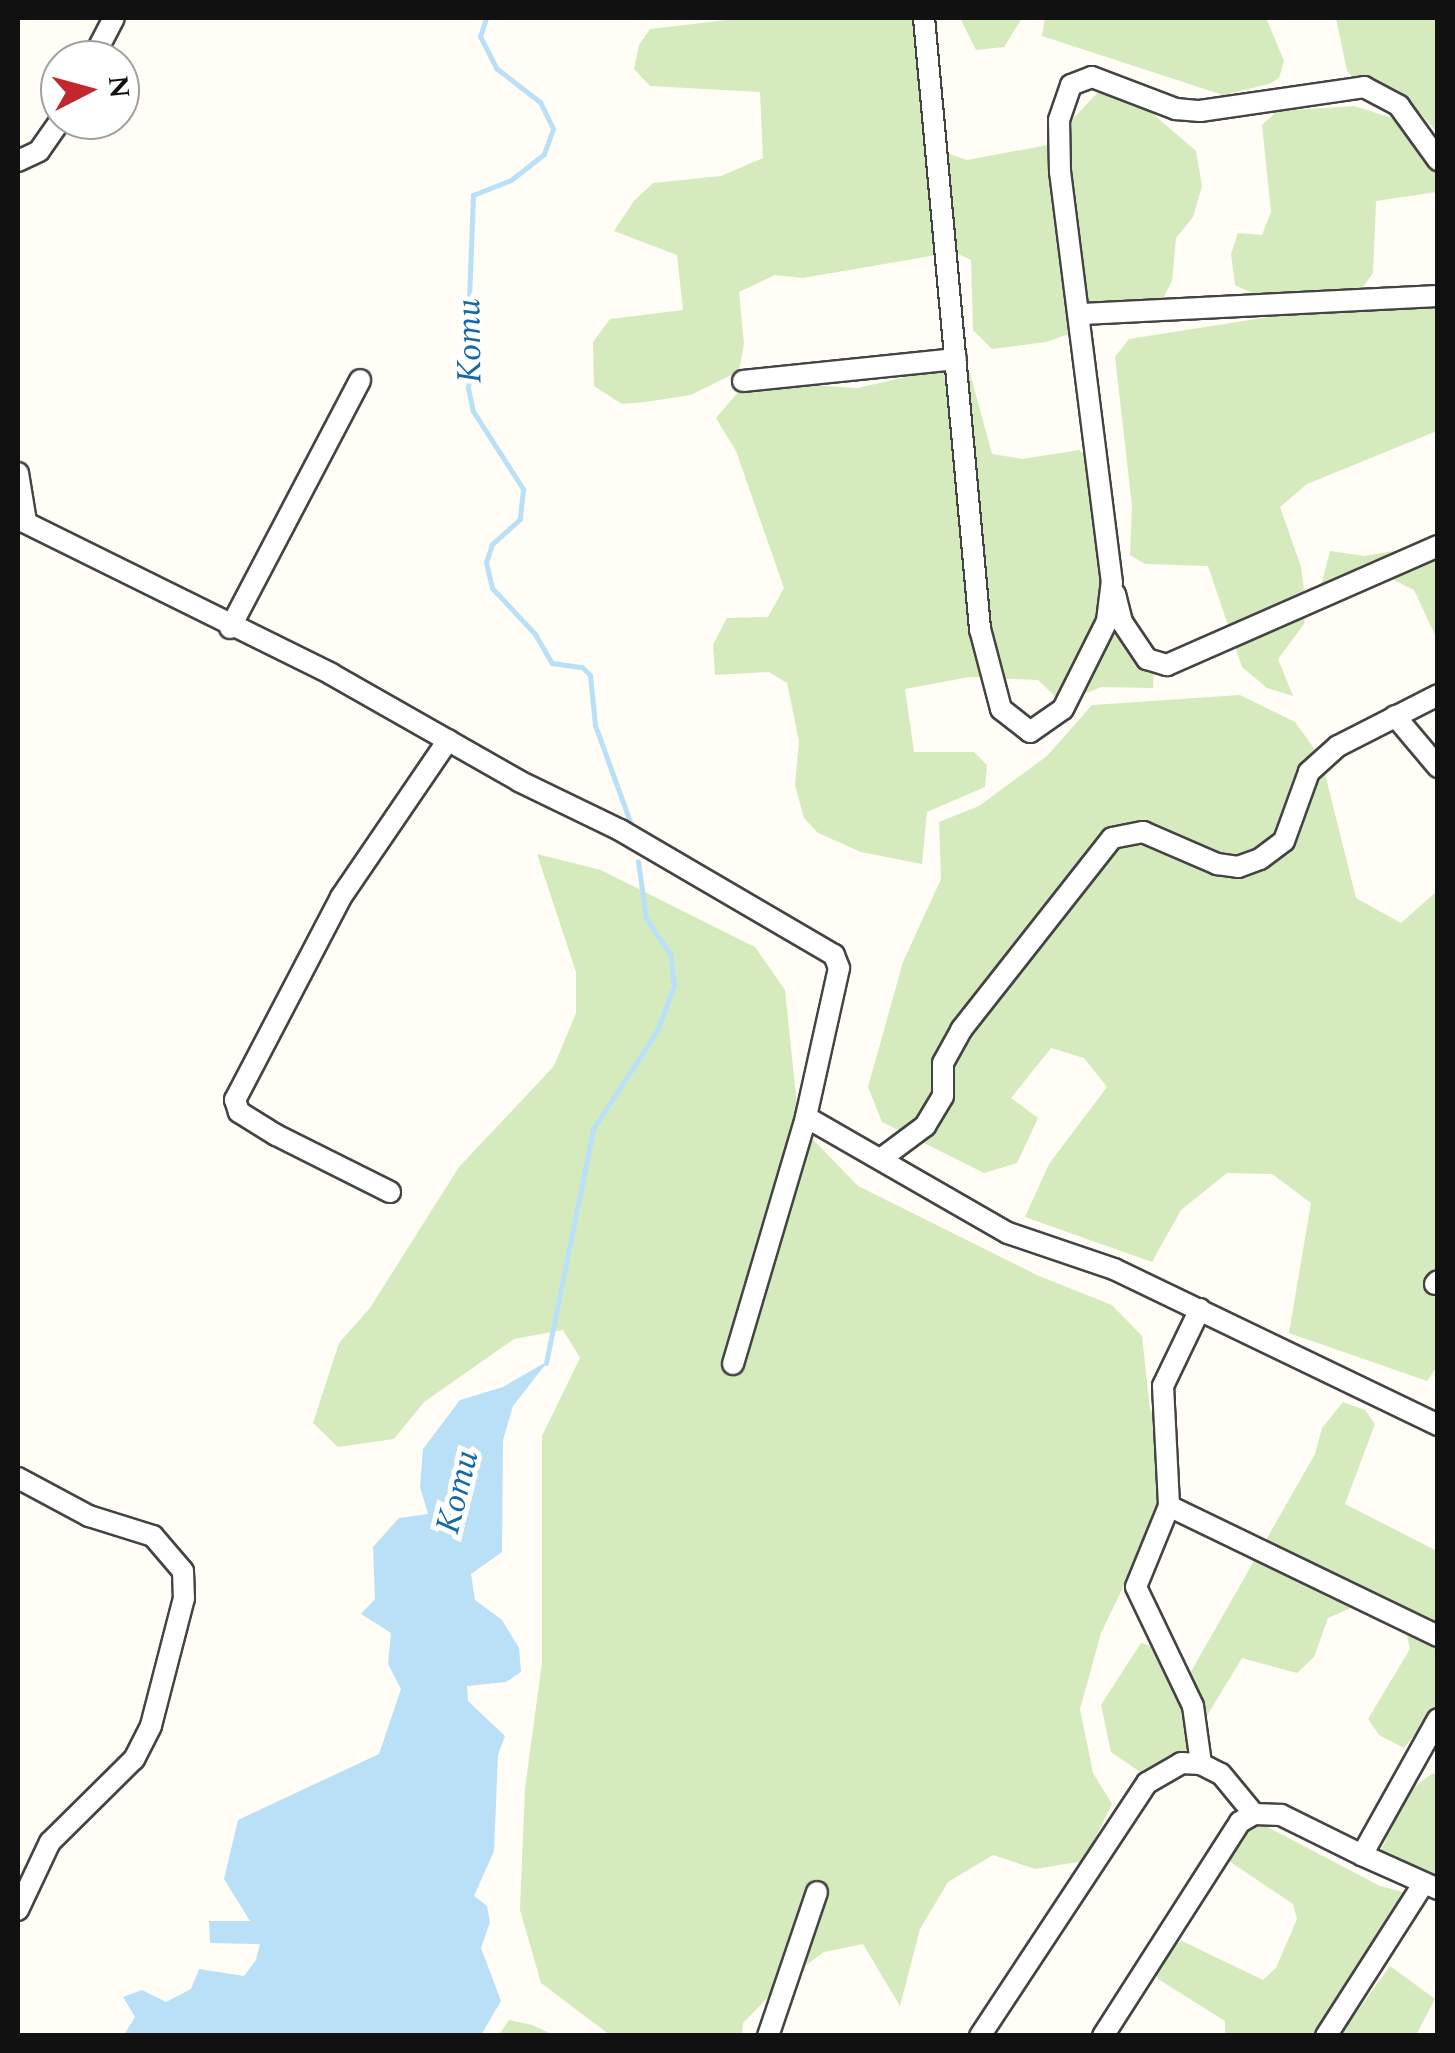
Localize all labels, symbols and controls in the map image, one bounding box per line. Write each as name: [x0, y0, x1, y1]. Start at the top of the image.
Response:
north arrow: [40, 40, 140, 140]
text: N: [96, 73, 141, 101]
water label: Komu: [448, 298, 492, 384]
water label: Komu: [427, 1446, 489, 1538]

